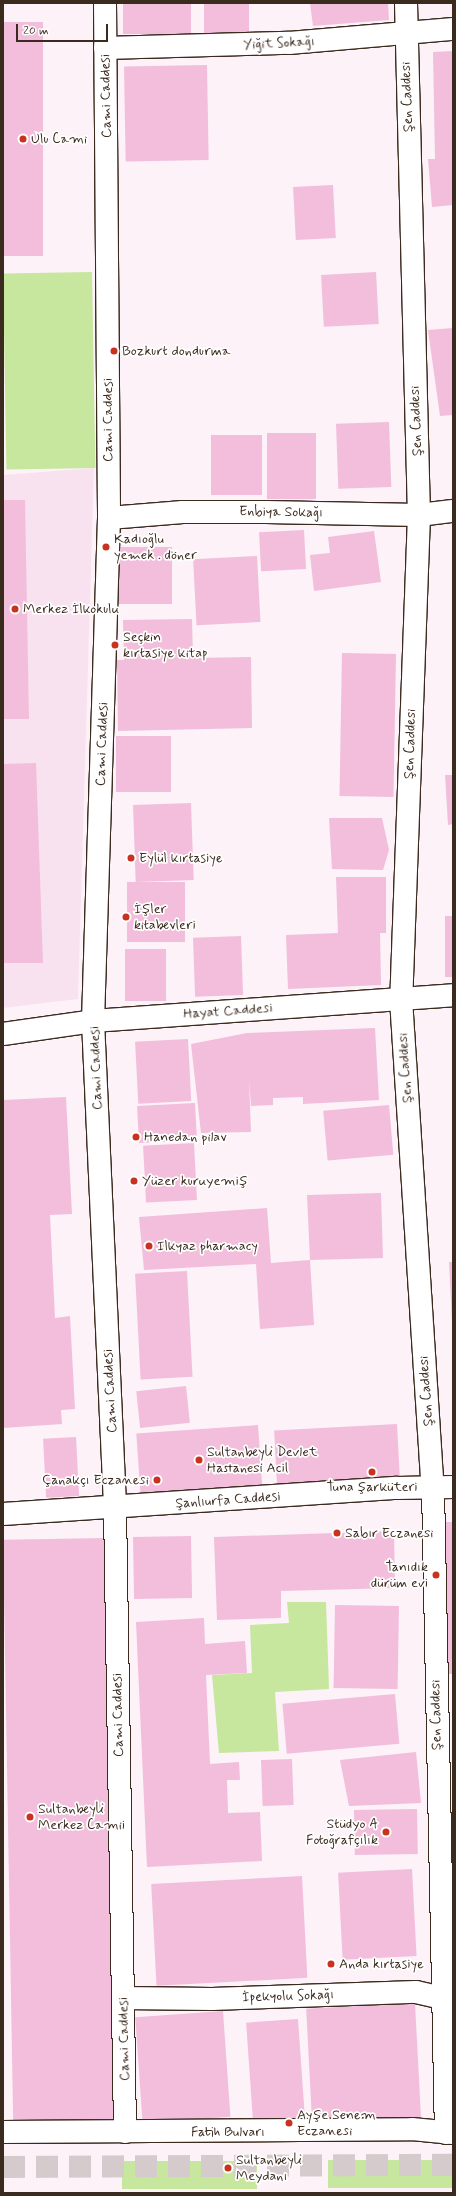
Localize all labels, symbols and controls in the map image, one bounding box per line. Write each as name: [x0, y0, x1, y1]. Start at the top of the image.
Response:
scale bar: [18, 16, 110, 42]
text: 20 m: [23, 23, 49, 39]
street label: Yiğit Sokağı: [243, 33, 315, 53]
street label: Cami Caddesi: [97, 53, 115, 139]
street label: Şen Caddesi: [397, 60, 417, 134]
place label: Ulu Cami: [31, 131, 86, 147]
marker: Ulu Cami: [18, 134, 28, 144]
place label: Bozkurt dondurma: [122, 343, 232, 359]
marker: Bozkurt dondurma: [109, 346, 119, 356]
street label: Cami Caddesi: [100, 377, 116, 463]
street label: Şen Caddesi: [406, 384, 426, 458]
street label: Enbiya Sokağı: [239, 503, 323, 521]
place label: Kadıoğlu yemek . döner: [114, 531, 197, 564]
marker: Kadıoğlu yemek . döner: [101, 542, 111, 552]
place label: Merkez İlkokulu: [23, 601, 119, 617]
marker: Merkez İlkokulu: [10, 604, 20, 614]
place label: Seçkin kırtasiye kitap: [123, 629, 205, 662]
marker: Seçkin kırtasiye kitap: [110, 640, 120, 650]
street label: Cami Caddesi: [92, 701, 112, 787]
street label: Şen Caddesi: [400, 707, 420, 781]
place label: Eylül kırtasiye: [139, 850, 222, 866]
marker: Eylül kırtasiye: [126, 853, 136, 863]
place label: İşler kitabevleri: [134, 901, 196, 934]
marker: İşler kitabevleri: [121, 912, 131, 922]
street label: Hayat Caddesi: [184, 1000, 272, 1022]
street label: Cami Caddesi: [86, 1025, 106, 1111]
street label: Şen Caddesi: [394, 1031, 416, 1105]
place label: Hanedan pilav: [144, 1129, 226, 1145]
marker: Hanedan pilav: [131, 1132, 141, 1142]
place label: Yüzer kuruyemiş: [142, 1173, 240, 1189]
marker: Yüzer kuruyemiş: [129, 1176, 139, 1186]
place label: Ilkyaz pharmacy: [157, 1238, 257, 1254]
marker: Ilkyaz pharmacy: [144, 1241, 154, 1251]
street label: Cami Caddesi: [99, 1348, 121, 1434]
street label: Şen Caddesi: [415, 1354, 437, 1428]
place label: Sultanbeyli Devlet Hastanesi Acil: [207, 1444, 317, 1476]
marker: Sultanbeyli Devlet Hastanesi Acil: [194, 1455, 204, 1465]
marker: Tuna şarküteri: [367, 1467, 377, 1477]
place label: Çanakçı Eczanesi: [42, 1472, 149, 1488]
marker: Çanakçı Eczanesi: [152, 1475, 162, 1485]
place label: Tuna şarküteri: [327, 1479, 417, 1495]
street label: Şanlıurfa Caddesi: [174, 1488, 282, 1512]
place label: Sabır Eczanesi: [345, 1525, 437, 1541]
marker: Sabır Eczanesi: [332, 1528, 342, 1538]
place label: Tanıdık dürüm evi: [371, 1559, 428, 1592]
marker: Tanıdık dürüm evi: [431, 1570, 441, 1580]
street label: Cami Caddesi: [109, 1672, 127, 1758]
street label: Şen Caddesi: [427, 1678, 445, 1752]
place label: Sultanbeyli Merkez Camii: [38, 1801, 124, 1834]
marker: Sultanbeyli Merkez Camii: [25, 1812, 35, 1822]
place label: Stüdyo A Fotoğrafçılık: [306, 1816, 378, 1848]
marker: Stüdyo A Fotoğrafçılık: [381, 1827, 391, 1837]
place label: Anda kırtasiye: [339, 1956, 424, 1972]
marker: Anda kırtasiye: [326, 1959, 336, 1969]
street label: İpekyolu Sokağı: [241, 1986, 335, 2006]
street label: Cami Caddesi: [115, 1996, 133, 2082]
place label: Ayşe Senem Eczanesi: [297, 2107, 376, 2140]
marker: Ayşe Senem Eczanesi: [284, 2118, 294, 2128]
street label: Fatih Bulvarı: [191, 2124, 265, 2140]
place label: Sultanbeyli Meydanı: [236, 2152, 302, 2184]
marker: Sultanbeyli Meydanı: [223, 2163, 233, 2173]

